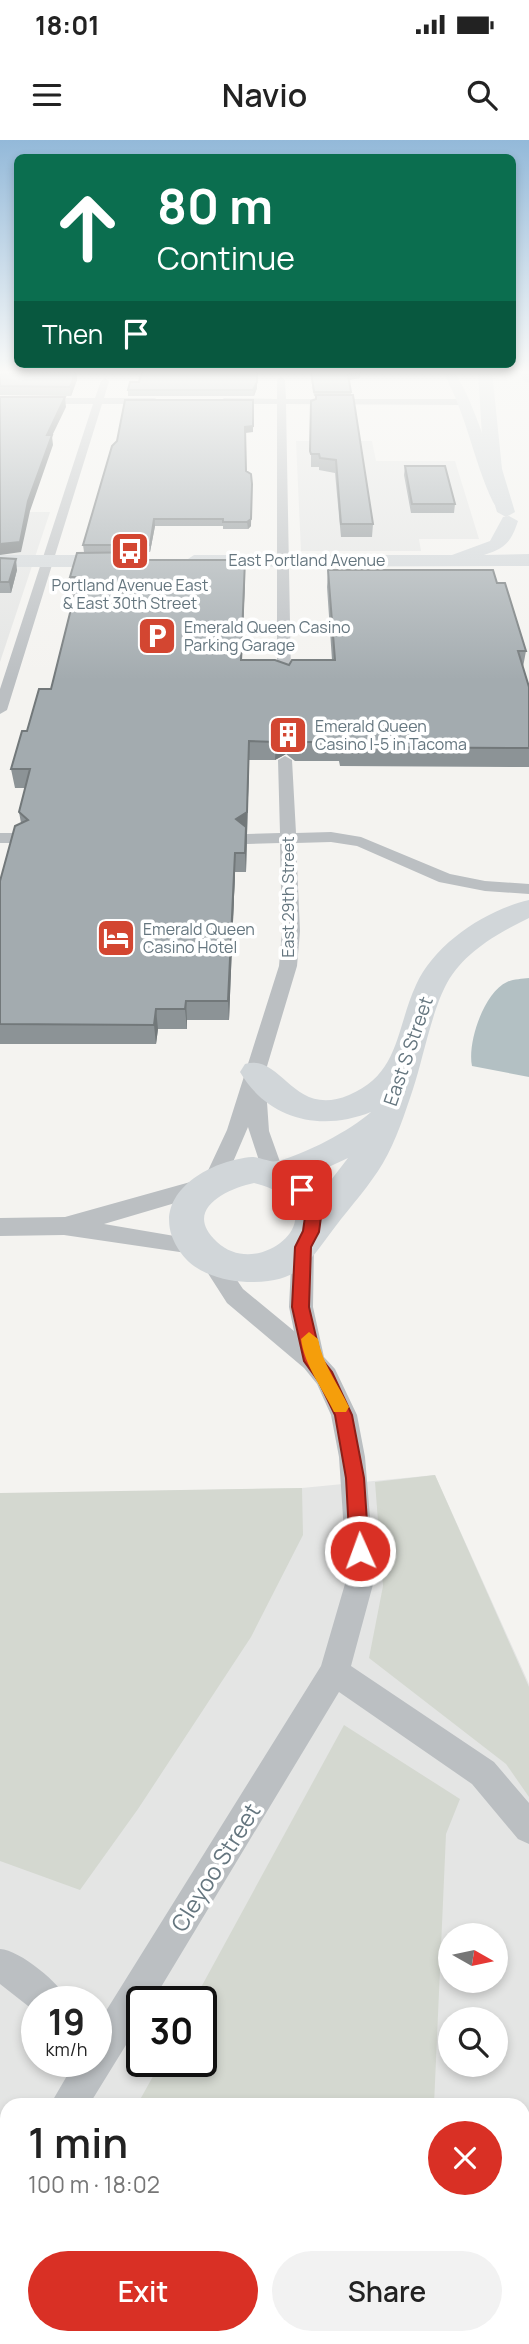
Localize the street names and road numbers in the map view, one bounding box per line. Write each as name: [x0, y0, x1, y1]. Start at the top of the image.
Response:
street label: East Portland Avenue: [229, 549, 385, 571]
street label: East 29th Street: [277, 836, 299, 958]
street label: East S Street: [377, 993, 439, 1109]
street label: Cleyoo Street: [163, 1797, 267, 1937]

